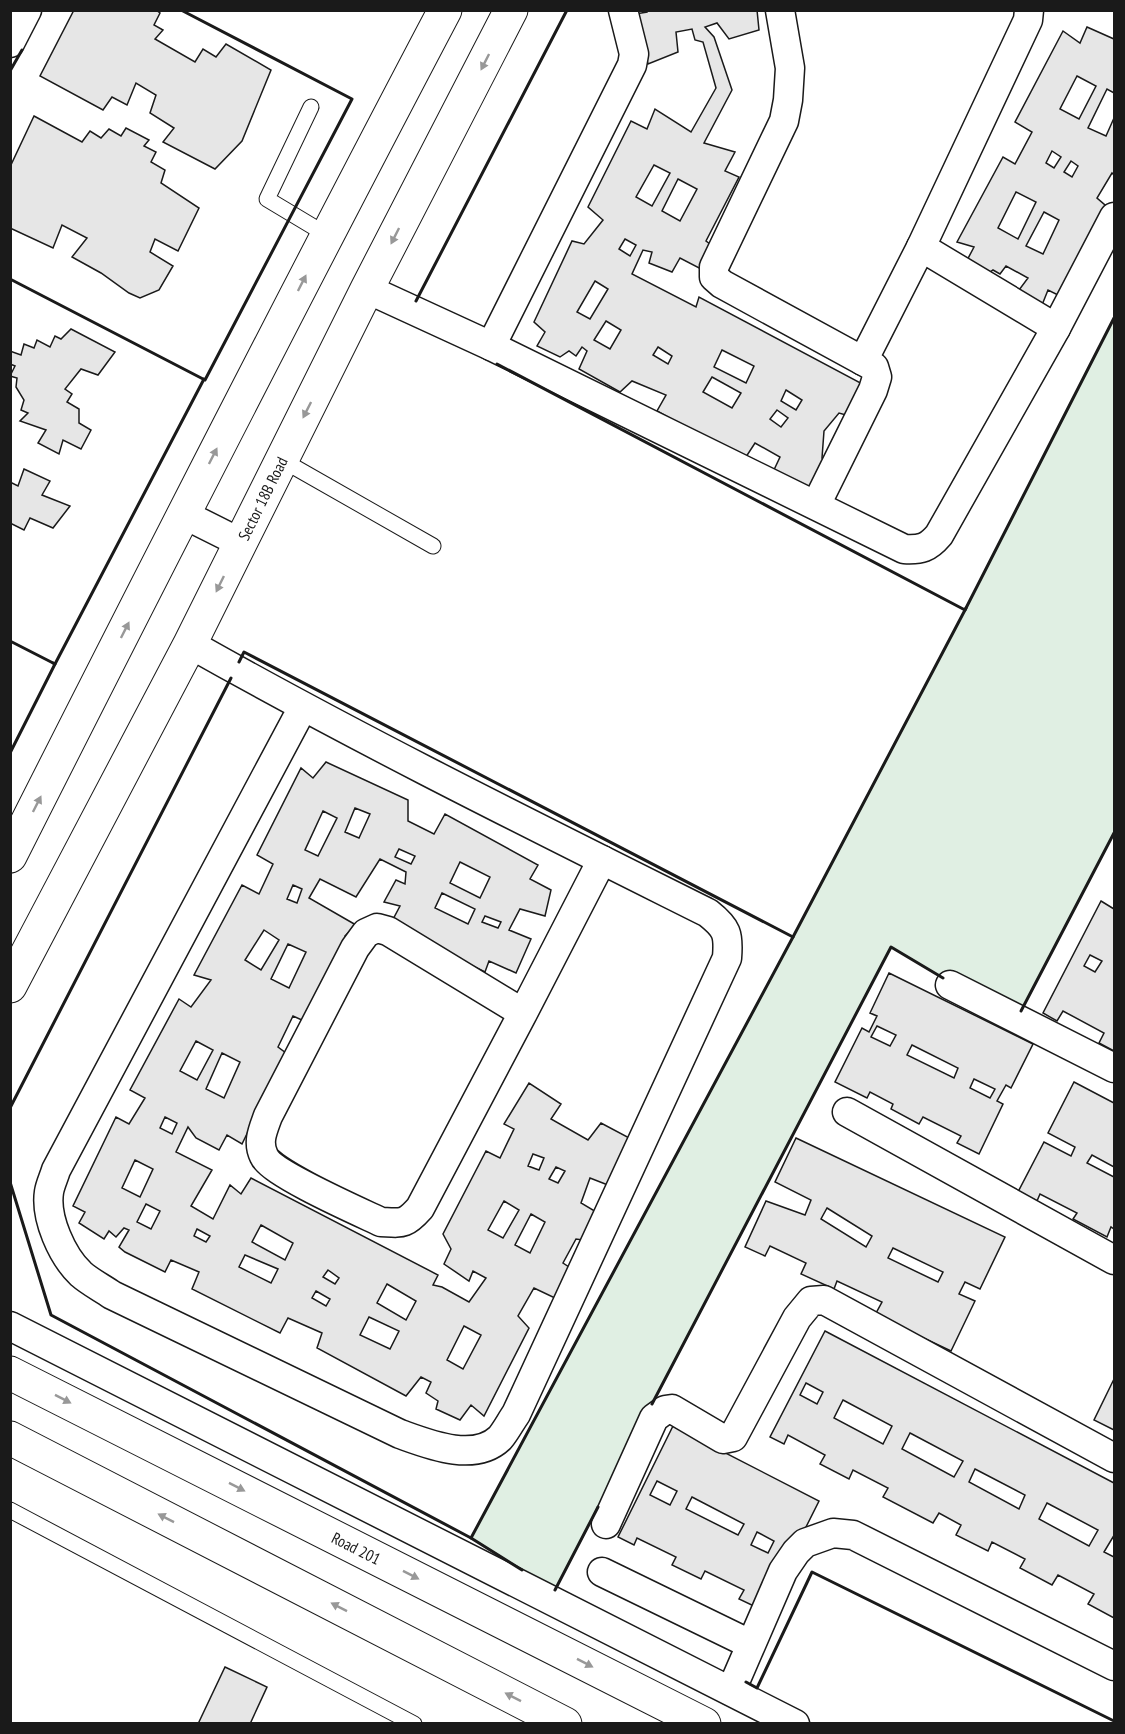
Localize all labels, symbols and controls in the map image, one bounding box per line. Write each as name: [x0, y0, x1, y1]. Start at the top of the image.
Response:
one-way arrow: [480, 54, 489, 71]
one-way arrow: [390, 227, 400, 244]
one-way arrow: [297, 274, 307, 291]
one-way arrow: [302, 401, 312, 418]
one-way arrow: [208, 447, 218, 464]
street label: Sector 18B Road: [233, 453, 292, 544]
one-way arrow: [215, 576, 225, 593]
one-way arrow: [120, 621, 129, 638]
one-way arrow: [32, 795, 42, 812]
one-way arrow: [54, 1395, 71, 1404]
one-way arrow: [228, 1483, 245, 1492]
one-way arrow: [157, 1513, 174, 1523]
street label: Road 201: [328, 1527, 384, 1569]
one-way arrow: [402, 1571, 419, 1580]
one-way arrow: [330, 1603, 348, 1613]
one-way arrow: [576, 1659, 593, 1668]
one-way arrow: [504, 1692, 521, 1702]

